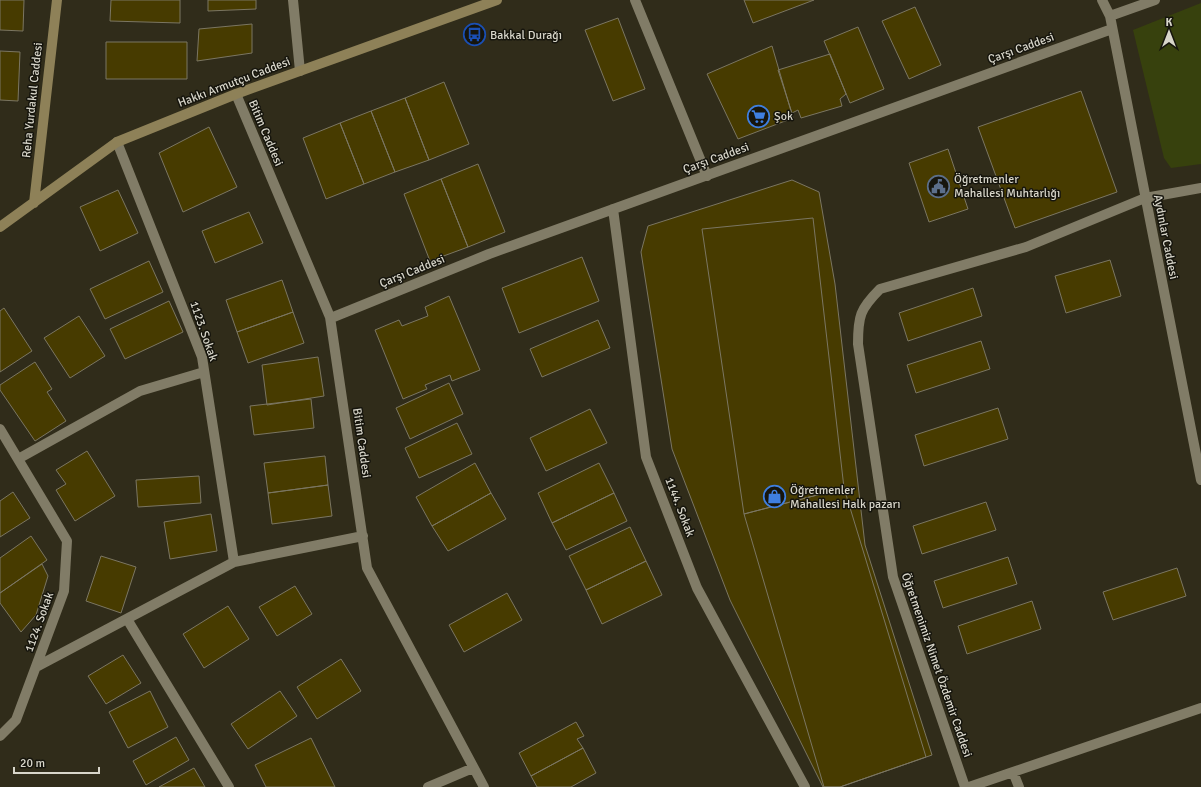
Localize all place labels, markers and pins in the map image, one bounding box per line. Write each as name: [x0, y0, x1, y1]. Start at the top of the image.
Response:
bus stop icon: Bakkal Durağı: [461, 22, 487, 48]
place label: Bakkal Durağı: [490, 28, 562, 43]
supermarket icon: Şok: [745, 103, 771, 129]
place label: Şok: [774, 109, 793, 124]
place label: Öğretmenler Mahallesi Muhtarlığı: [954, 172, 1060, 201]
public building icon: Öğretmenler Mahallesi Muhtarlığı: [926, 173, 952, 199]
place label: Öğretmenler Mahallesi Halk pazarı: [790, 483, 900, 512]
shop icon: Öğretmenler Mahallesi Halk pazarı: [762, 484, 788, 510]

